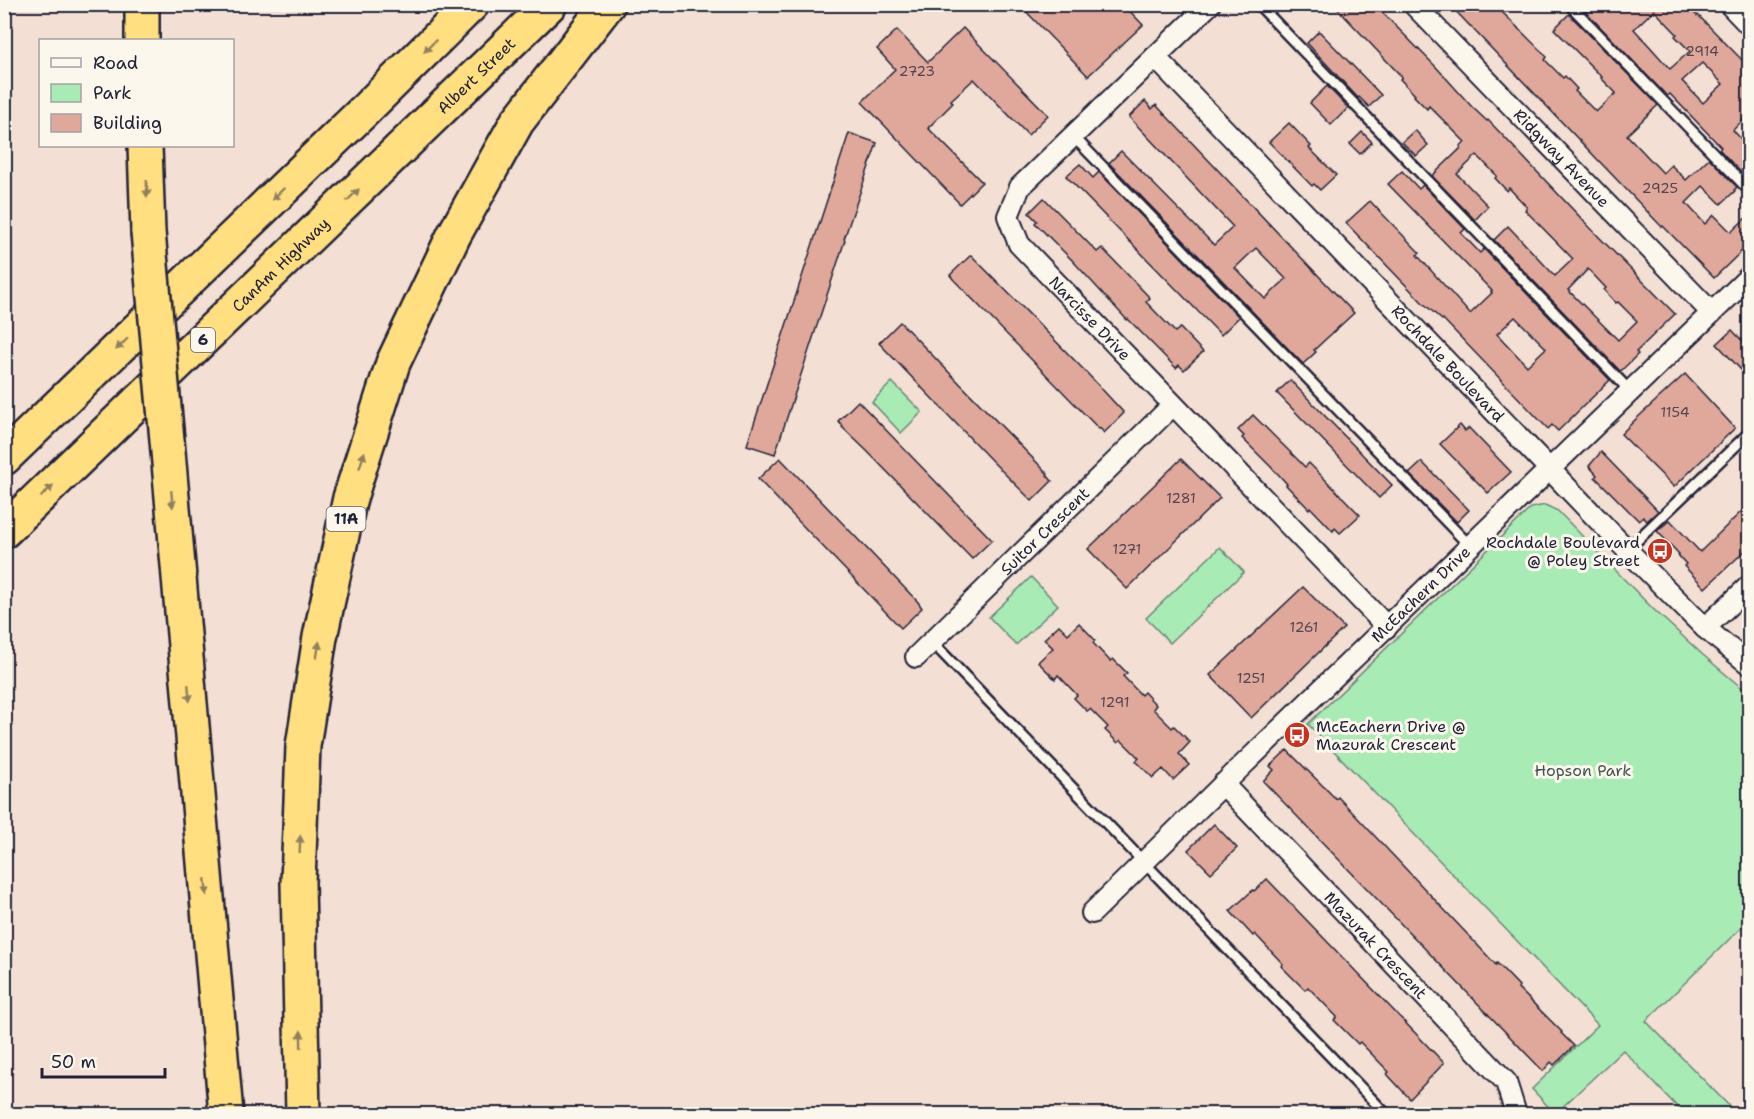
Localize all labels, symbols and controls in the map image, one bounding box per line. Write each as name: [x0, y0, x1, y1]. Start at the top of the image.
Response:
street label: Albert Street: [433, 33, 520, 119]
one-way arrow: [424, 38, 438, 52]
legend: [39, 39, 234, 147]
house number: 2914: [1685, 42, 1719, 60]
text: Road: [93, 51, 138, 75]
house number: 2723: [899, 62, 935, 80]
text: Park: [93, 81, 132, 105]
street label: Ridgway Avenue: [1509, 104, 1614, 212]
text: Building: [93, 111, 162, 135]
one-way arrow: [142, 179, 151, 198]
house number: 2925: [1642, 179, 1678, 197]
one-way arrow: [271, 187, 285, 201]
one-way arrow: [345, 188, 359, 202]
street label: CanAm Highway: [227, 213, 334, 317]
street label: Narcisse Drive: [1044, 272, 1135, 365]
street label: Rochdale Boulevard: [1387, 301, 1509, 427]
road number: 6: [191, 328, 215, 352]
one-way arrow: [115, 337, 130, 351]
house number: 1154: [1660, 403, 1690, 421]
one-way arrow: [358, 451, 367, 469]
street label: Suitor Crescent: [996, 483, 1094, 580]
one-way arrow: [39, 484, 53, 498]
one-way arrow: [168, 489, 177, 508]
house number: 1281: [1166, 489, 1196, 507]
road number: 11A: [326, 507, 366, 531]
place label: Rochdale Boulevard @ Poley Street: [1486, 532, 1640, 571]
bus stop icon: Rochdale Boulevard @ Poley Street: [1645, 536, 1675, 566]
house number: 1271: [1113, 540, 1141, 558]
street label: McEachern Drive: [1367, 541, 1475, 647]
house number: 1261: [1290, 618, 1318, 636]
one-way arrow: [314, 640, 323, 659]
house number: 1251: [1237, 669, 1265, 687]
one-way arrow: [184, 683, 194, 702]
house number: 1291: [1100, 693, 1130, 711]
place label: McEachern Drive @ Mazurak Crescent: [1316, 716, 1466, 755]
bus stop icon: McEachern Drive @ Mazurak Crescent: [1282, 720, 1312, 750]
park label: Hopson Park: [1534, 760, 1632, 781]
one-way arrow: [295, 834, 304, 853]
one-way arrow: [201, 878, 211, 897]
street label: Mazurak Crescent: [1320, 887, 1431, 1003]
one-way arrow: [296, 1029, 306, 1048]
scale bar: [42, 1041, 165, 1079]
text: 50 m: [51, 1050, 96, 1074]

